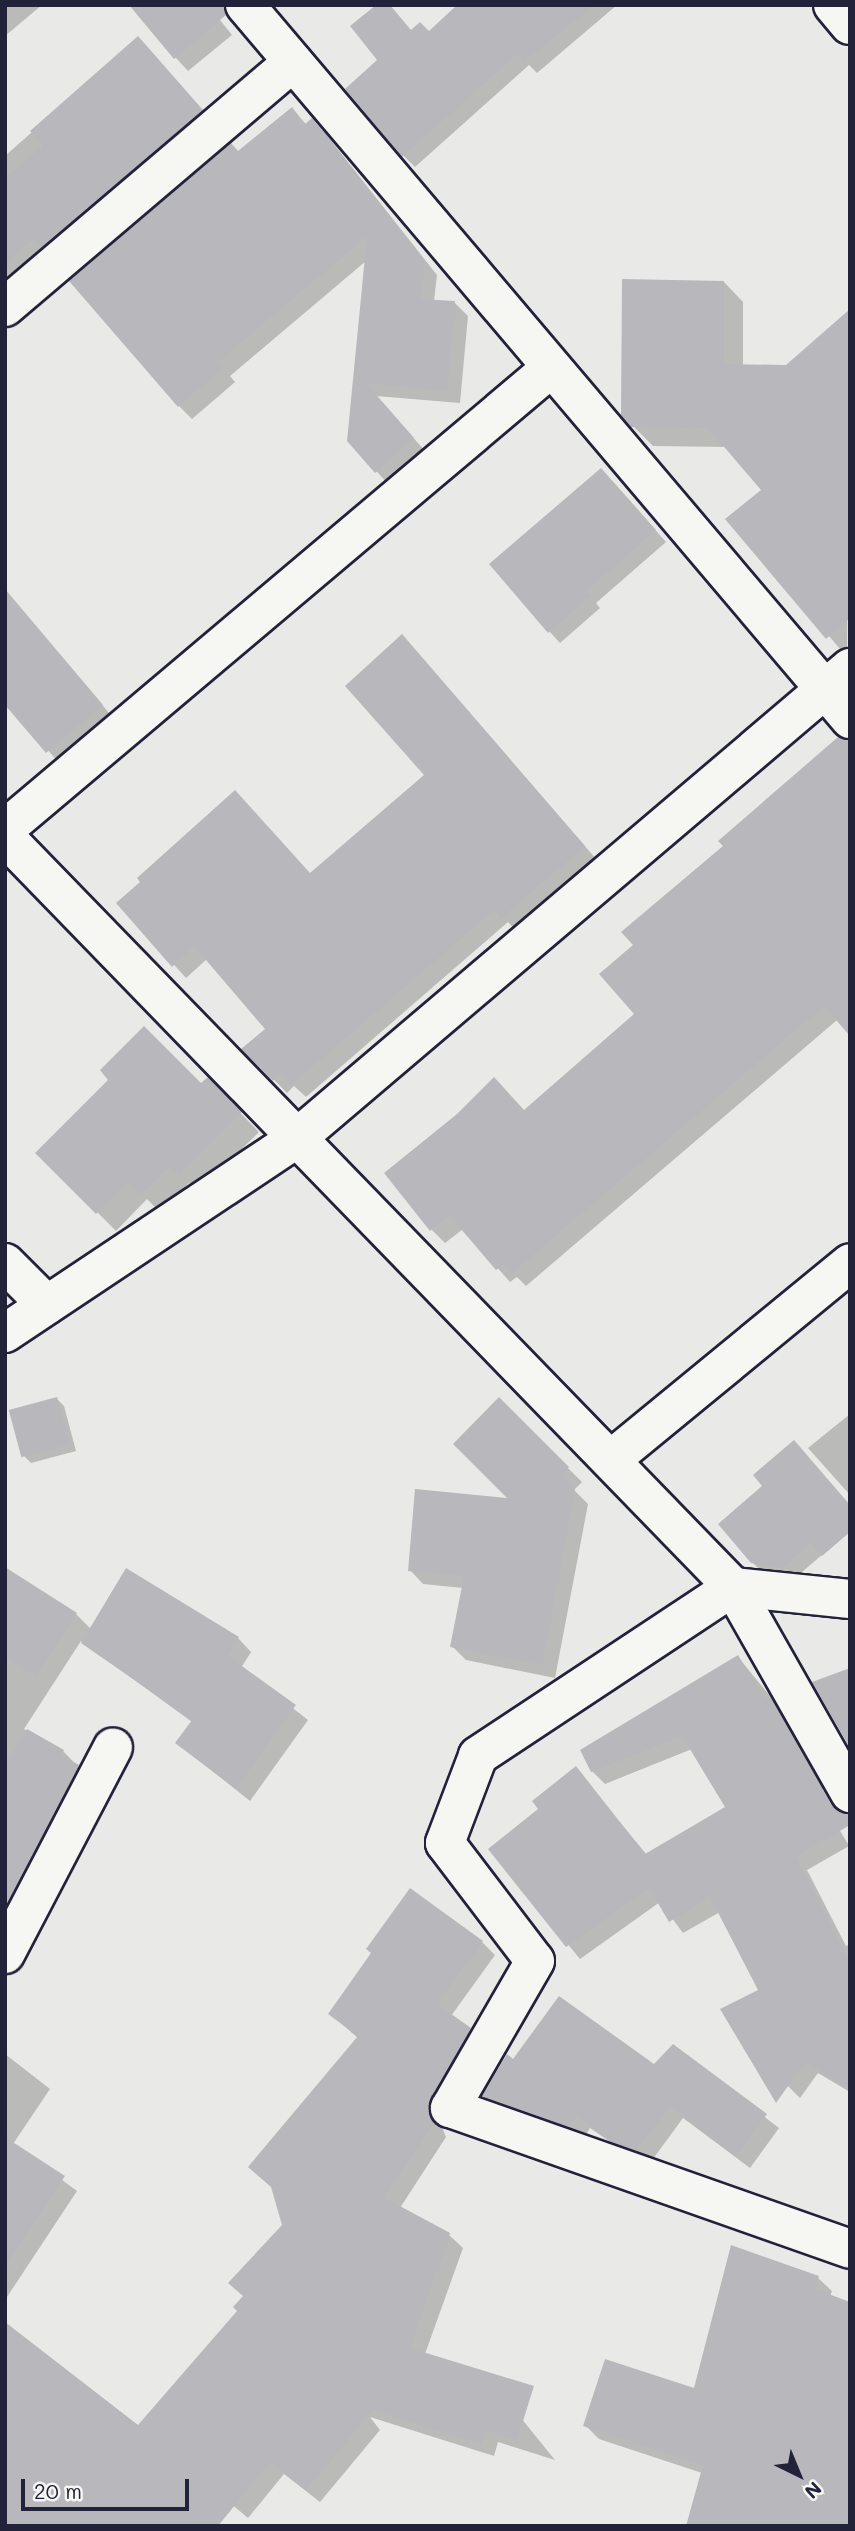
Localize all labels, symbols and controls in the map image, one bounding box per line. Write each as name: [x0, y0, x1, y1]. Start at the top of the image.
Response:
north arrow: [764, 2440, 834, 2510]
scale bar: [24, 2464, 192, 2508]
text: 20 m: [34, 2477, 82, 2504]
text: N: [800, 2477, 827, 2505]

